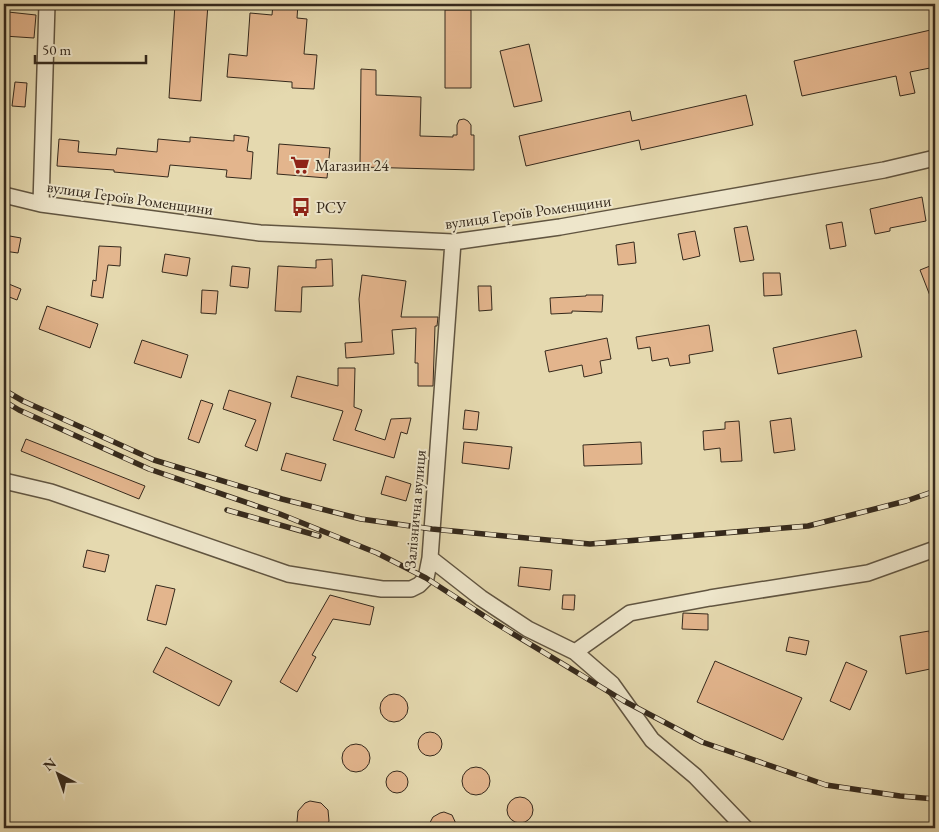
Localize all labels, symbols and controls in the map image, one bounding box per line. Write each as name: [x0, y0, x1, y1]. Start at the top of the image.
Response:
scale bar: [35, 32, 146, 64]
text: 50 m: [42, 40, 71, 59]
supermarket icon: Магазин 24: [289, 154, 311, 176]
place label: Магазин 24: [315, 155, 389, 176]
street label: вулиця Героїв Роменщини: [45, 176, 215, 220]
street label: вулиця Героїв Роменщини: [443, 190, 613, 234]
bus stop icon: РСУ: [290, 196, 312, 218]
place label: РСУ: [316, 197, 347, 218]
street label: Залізнична вулиця: [399, 449, 431, 569]
north arrow: [32, 750, 82, 800]
text: N: [39, 753, 60, 775]

